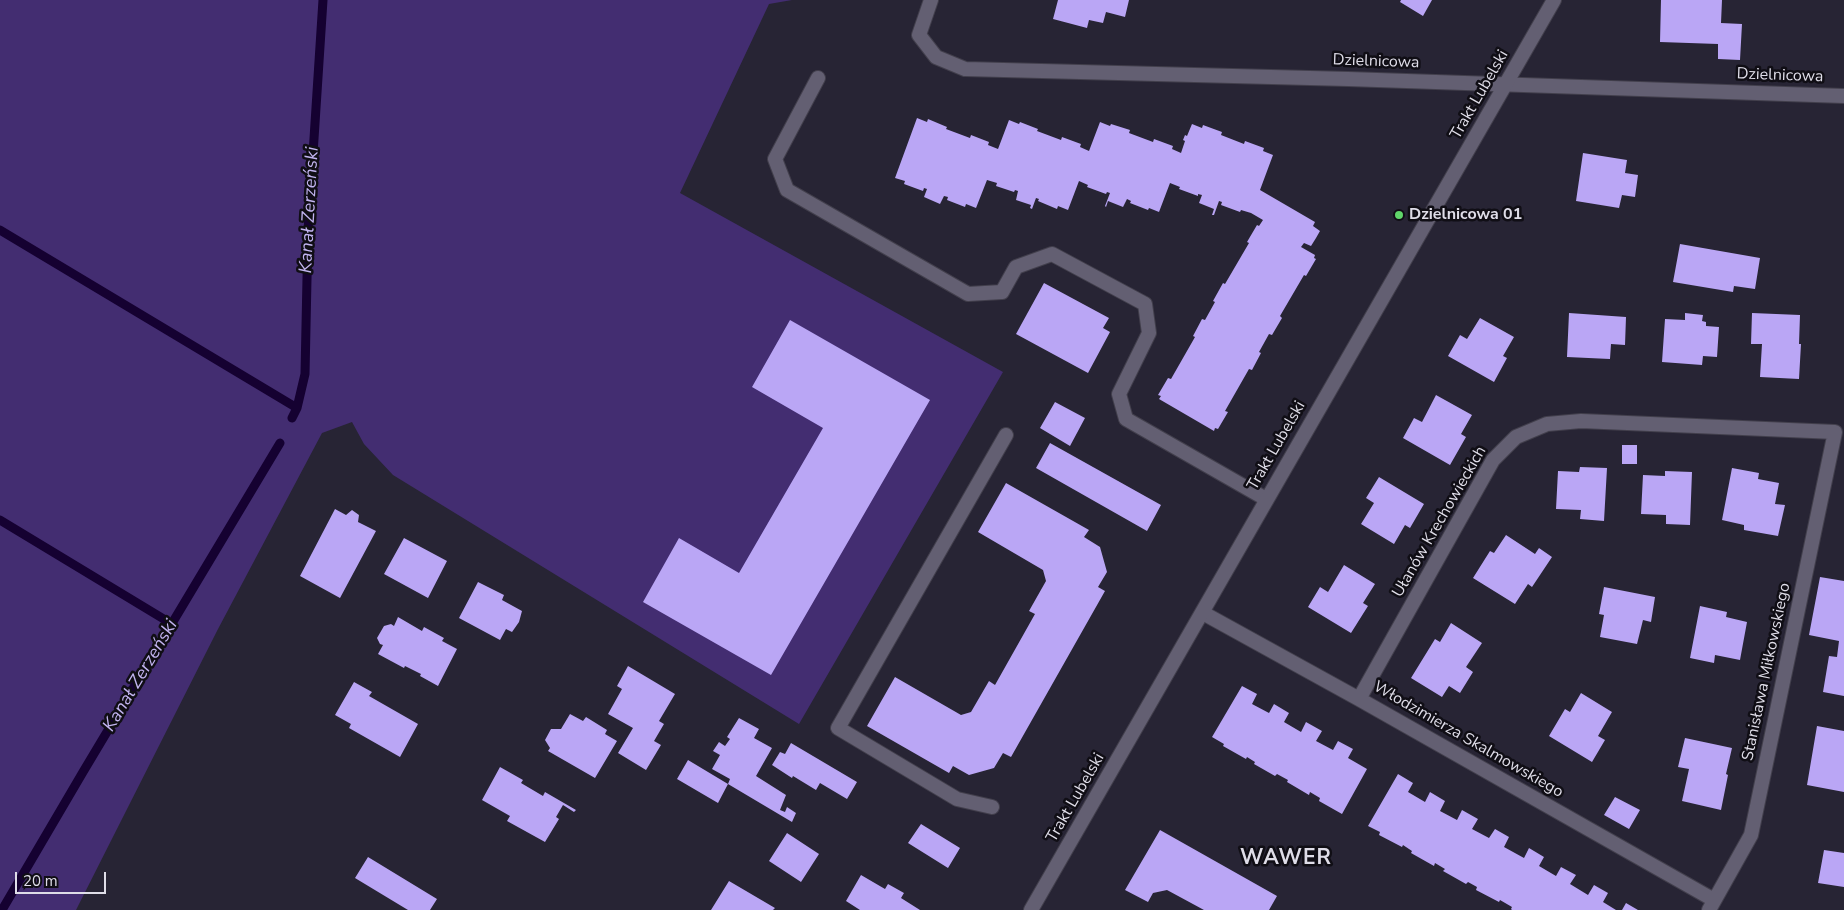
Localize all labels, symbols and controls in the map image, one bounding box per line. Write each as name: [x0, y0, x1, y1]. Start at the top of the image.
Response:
street label: Trakt Lubelski: [1447, 47, 1513, 143]
street label: Dzielnicowa: [1332, 51, 1420, 73]
street label: Dzielnicowa: [1736, 65, 1824, 87]
water label: Kanał Zerzeński: [296, 146, 324, 274]
place label: Dzielnicowa 01: [1409, 205, 1522, 225]
marker: Dzielnicowa 01: [1393, 209, 1405, 221]
street label: Trakt Lubelski: [1244, 398, 1310, 494]
street label: Ułanów Krechowieckich: [1389, 443, 1491, 601]
street label: Stanisława Miłkowskiego: [1739, 581, 1795, 763]
water label: Kanał Zerzeński: [99, 616, 183, 736]
street label: Włodzimierza Skalmowskiego: [1370, 678, 1566, 802]
street label: Trakt Lubelski: [1043, 750, 1109, 846]
district label: WAWER: [1239, 846, 1333, 872]
scale bar: [18, 862, 109, 894]
text: 20 m: [23, 871, 58, 891]

